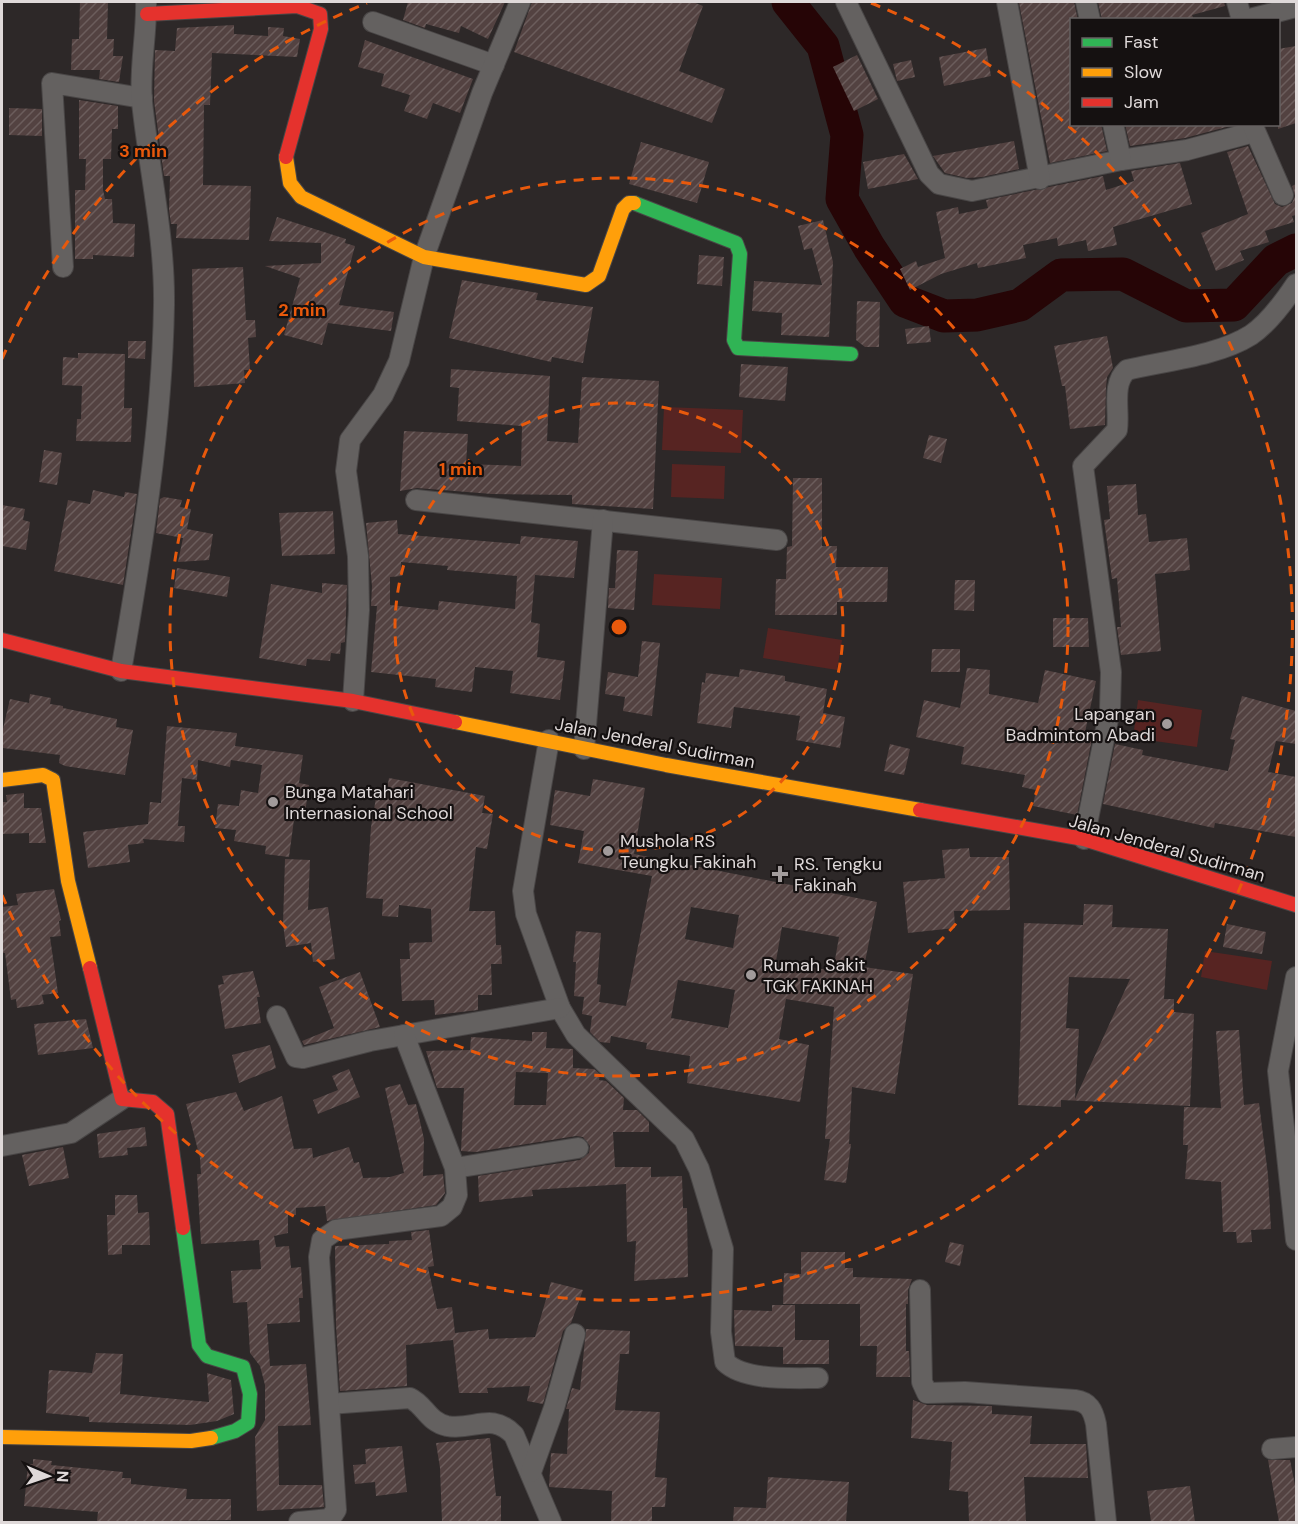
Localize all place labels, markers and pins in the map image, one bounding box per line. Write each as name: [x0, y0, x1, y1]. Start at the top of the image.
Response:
centre of rings: [609, 617, 629, 637]
place label: Lapangan Badmintom Abadi: [1005, 702, 1155, 747]
marker: Lapangan Badmintom Abadi: [1160, 717, 1174, 731]
place label: Bunga Matahari Internasional School: [285, 780, 453, 825]
marker: Bunga Matahari Internasional School: [266, 795, 280, 809]
place label: Mushola RS Teungku Fakinah: [620, 829, 756, 874]
marker: Mushola RS Teungku Fakinah: [601, 844, 615, 858]
place label: RS. Tengku Fakinah: [794, 852, 882, 897]
marker: RS. Tengku Fakinah: [771, 865, 789, 883]
place label: Rumah Sakit TGK FAKINAH: [763, 953, 873, 998]
marker: Rumah Sakit TGK FAKINAH: [744, 968, 758, 982]

